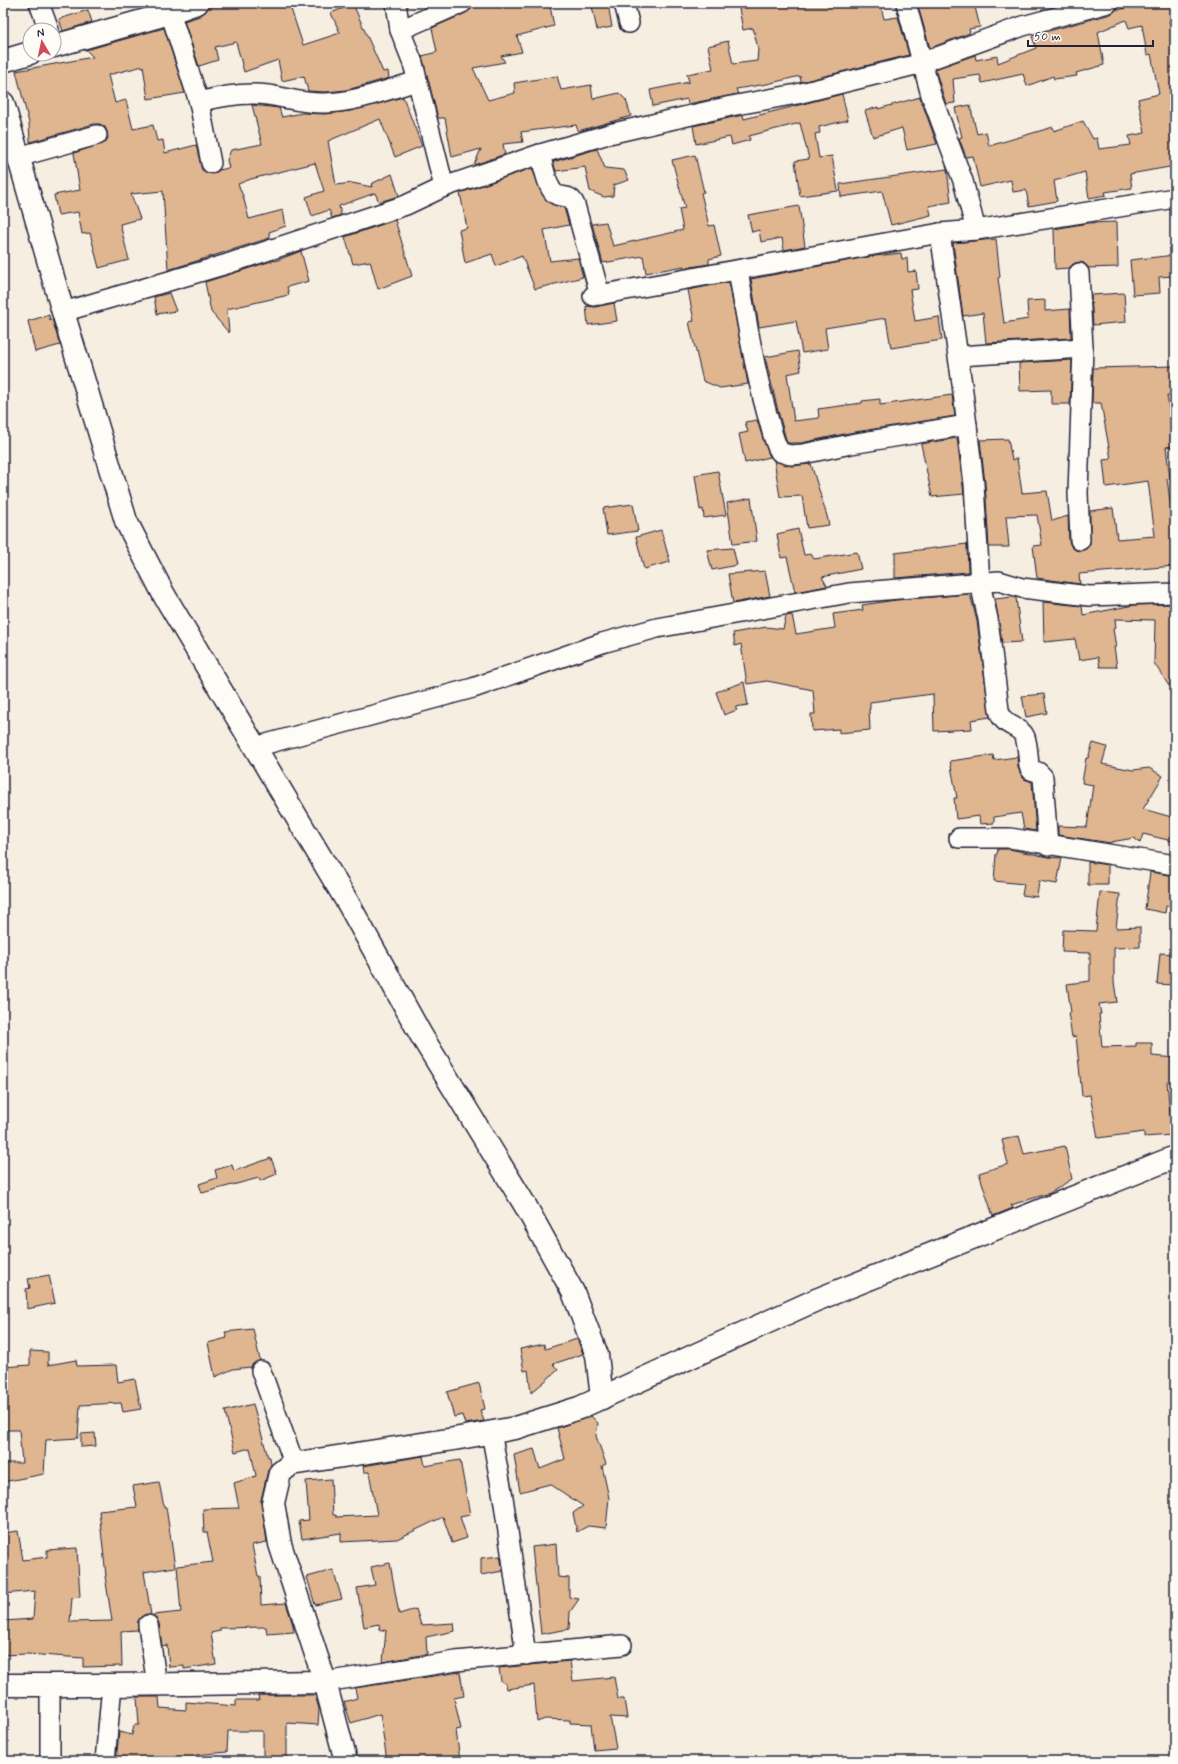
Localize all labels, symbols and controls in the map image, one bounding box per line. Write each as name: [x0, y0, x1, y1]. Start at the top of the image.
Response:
north arrow: [22, 22, 62, 62]
scale bar: [1028, 22, 1153, 48]
text: N: [36, 26, 45, 41]
text: 50 m: [1034, 29, 1061, 45]

